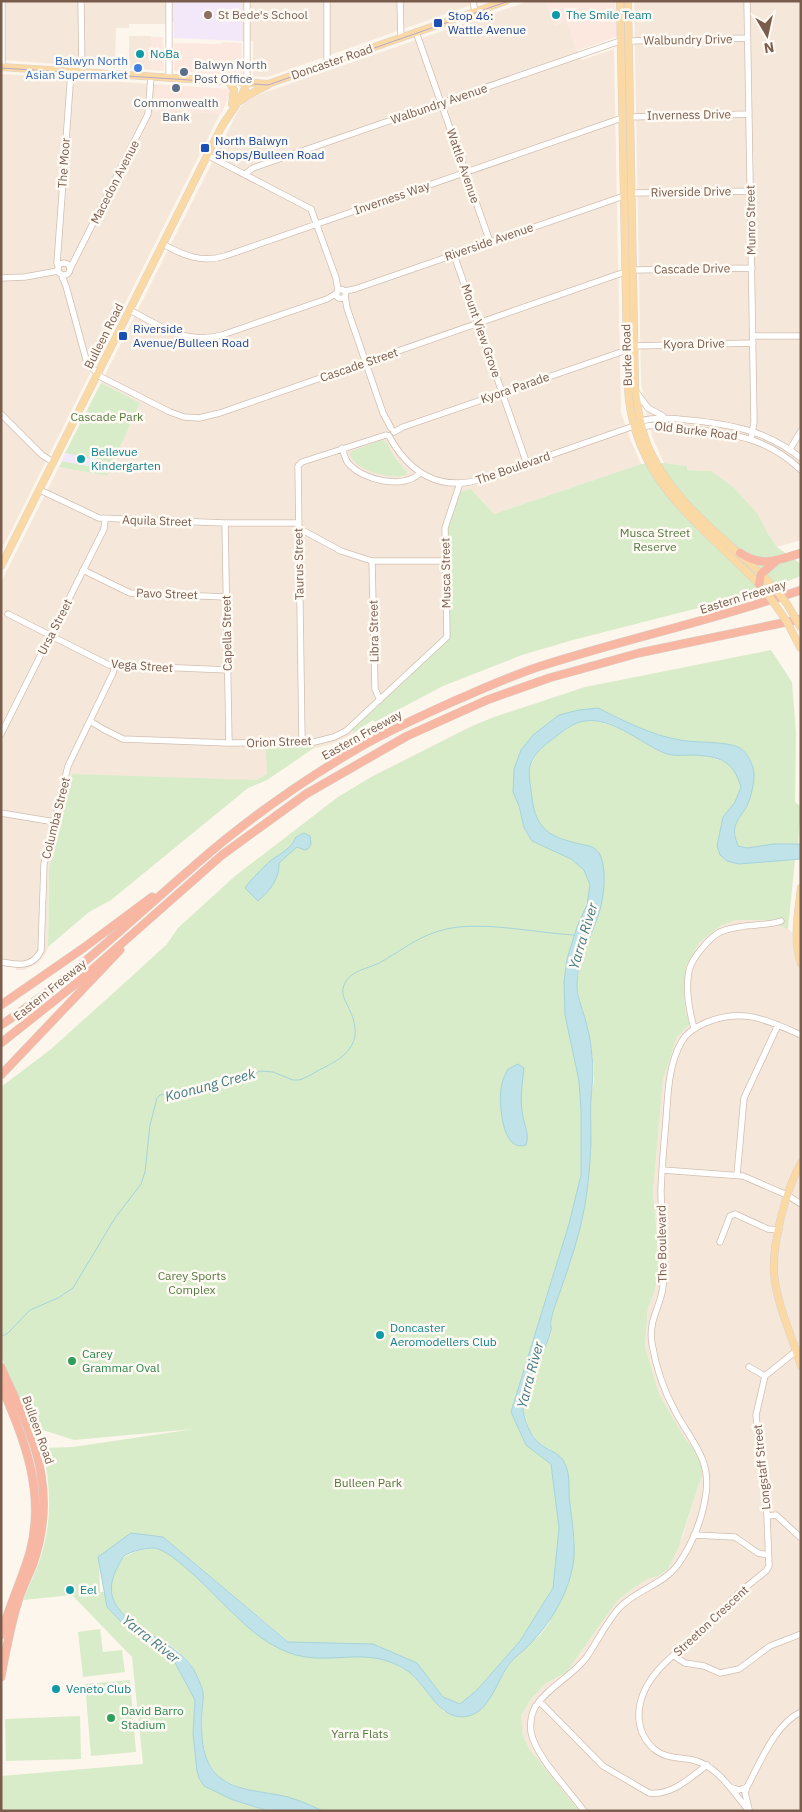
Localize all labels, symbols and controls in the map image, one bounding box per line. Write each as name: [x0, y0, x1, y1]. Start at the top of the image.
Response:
place label: St Bede's School: [218, 7, 308, 22]
place label: The Smile Team: [566, 7, 652, 22]
place label: Stop 46: Wattle Avenue: [448, 8, 526, 37]
marker: St Bede's School: [202, 9, 214, 21]
marker: The Smile Team: [550, 9, 562, 21]
north arrow: [742, 10, 792, 60]
marker: Stop 46: Wattle Avenue: [432, 17, 444, 29]
street label: Walbundry Drive: [643, 31, 733, 48]
text: N: [763, 38, 775, 58]
street label: Doncaster Road: [289, 41, 375, 83]
place label: NoBa: [150, 46, 180, 61]
marker: NoBa: [134, 48, 146, 60]
place label: Balwyn North Asian Supermarket: [25, 53, 128, 82]
place label: Balwyn North Post Office: [194, 57, 267, 86]
marker: Balwyn North Asian Supermarket: [132, 62, 144, 74]
marker: Balwyn North Post Office: [178, 66, 190, 78]
street label: Walbundry Avenue: [389, 80, 490, 127]
marker: Commonwealth Bank: [170, 82, 182, 94]
place label: Commonwealth Bank: [134, 95, 219, 124]
street label: Inverness Drive: [647, 106, 732, 123]
street label: Wattle Avenue: [444, 126, 483, 206]
place label: North Balwyn Shops/Bulleen Road: [215, 133, 324, 162]
street label: The Moor: [54, 137, 73, 189]
street label: Macedon Avenue: [87, 137, 142, 226]
marker: North Balwyn Shops/Bulleen Road: [199, 142, 211, 154]
street label: Inverness Way: [352, 178, 432, 217]
street label: Riverside Drive: [651, 183, 732, 200]
street label: Munro Street: [742, 185, 759, 255]
street label: Riverside Avenue: [443, 219, 536, 264]
street label: Cascade Drive: [654, 260, 731, 277]
street label: Mount View Grove: [458, 282, 505, 380]
street label: Bulleen Road: [81, 300, 126, 371]
place label: Riverside Avenue/Bulleen Road: [133, 321, 249, 350]
street label: Burke Road: [618, 324, 635, 386]
marker: Riverside Avenue/Bulleen Road: [117, 330, 129, 342]
street label: Kyora Drive: [663, 335, 725, 352]
street label: Cascade Street: [318, 344, 400, 385]
street label: Kyora Parade: [479, 369, 552, 406]
park label: Cascade Park: [71, 409, 144, 424]
street label: Old Burke Road: [654, 418, 739, 443]
place label: Bellevue Kindergarten: [91, 444, 161, 473]
street label: The Boulevard: [474, 448, 552, 487]
marker: Bellevue Kindergarten: [75, 453, 87, 465]
street label: Aquila Street: [122, 512, 192, 529]
park label: Musca Street Reserve: [620, 525, 690, 554]
street label: Taurus Street: [290, 528, 307, 600]
street label: Musca Street: [437, 538, 454, 608]
street label: Eastern Freeway: [698, 576, 788, 617]
street label: Pavo Street: [136, 585, 198, 602]
street label: Capella Street: [218, 595, 235, 671]
street label: Ursa Street: [34, 596, 75, 657]
street label: Libra Street: [365, 600, 382, 662]
street label: Vega Street: [111, 656, 173, 675]
street label: Eastern Freeway: [319, 706, 404, 763]
street label: Orion Street: [246, 733, 312, 750]
street label: Columba Street: [38, 775, 73, 860]
water label: Yarra River: [564, 900, 602, 971]
street label: Eastern Freeway: [10, 956, 89, 1024]
water label: Koonung Creek: [163, 1064, 258, 1106]
street label: The Boulevard: [653, 1205, 670, 1283]
park label: Carey Sports Complex: [158, 1268, 227, 1297]
place label: Doncaster Aeromodellers Club: [390, 1320, 497, 1349]
marker: Doncaster Aeromodellers Club: [374, 1329, 386, 1341]
water label: Yarra River: [512, 1339, 548, 1410]
place label: Carey Grammar Oval: [82, 1346, 160, 1375]
marker: Carey Grammar Oval: [66, 1355, 78, 1367]
street label: Bulleen Road: [19, 1394, 58, 1466]
street label: Longstaff Street: [750, 1424, 773, 1510]
park label: Bulleen Park: [334, 1475, 403, 1490]
place label: Eel: [80, 1582, 97, 1597]
street label: Streeton Crescent: [670, 1582, 751, 1659]
marker: Eel: [64, 1584, 76, 1596]
water label: Yarra River: [118, 1611, 184, 1668]
place label: Veneto Club: [66, 1681, 131, 1696]
marker: Veneto Club: [50, 1683, 62, 1695]
place label: David Barro Stadium: [121, 1703, 184, 1732]
marker: David Barro Stadium: [105, 1712, 117, 1724]
park label: Yarra Flats: [331, 1726, 389, 1741]

